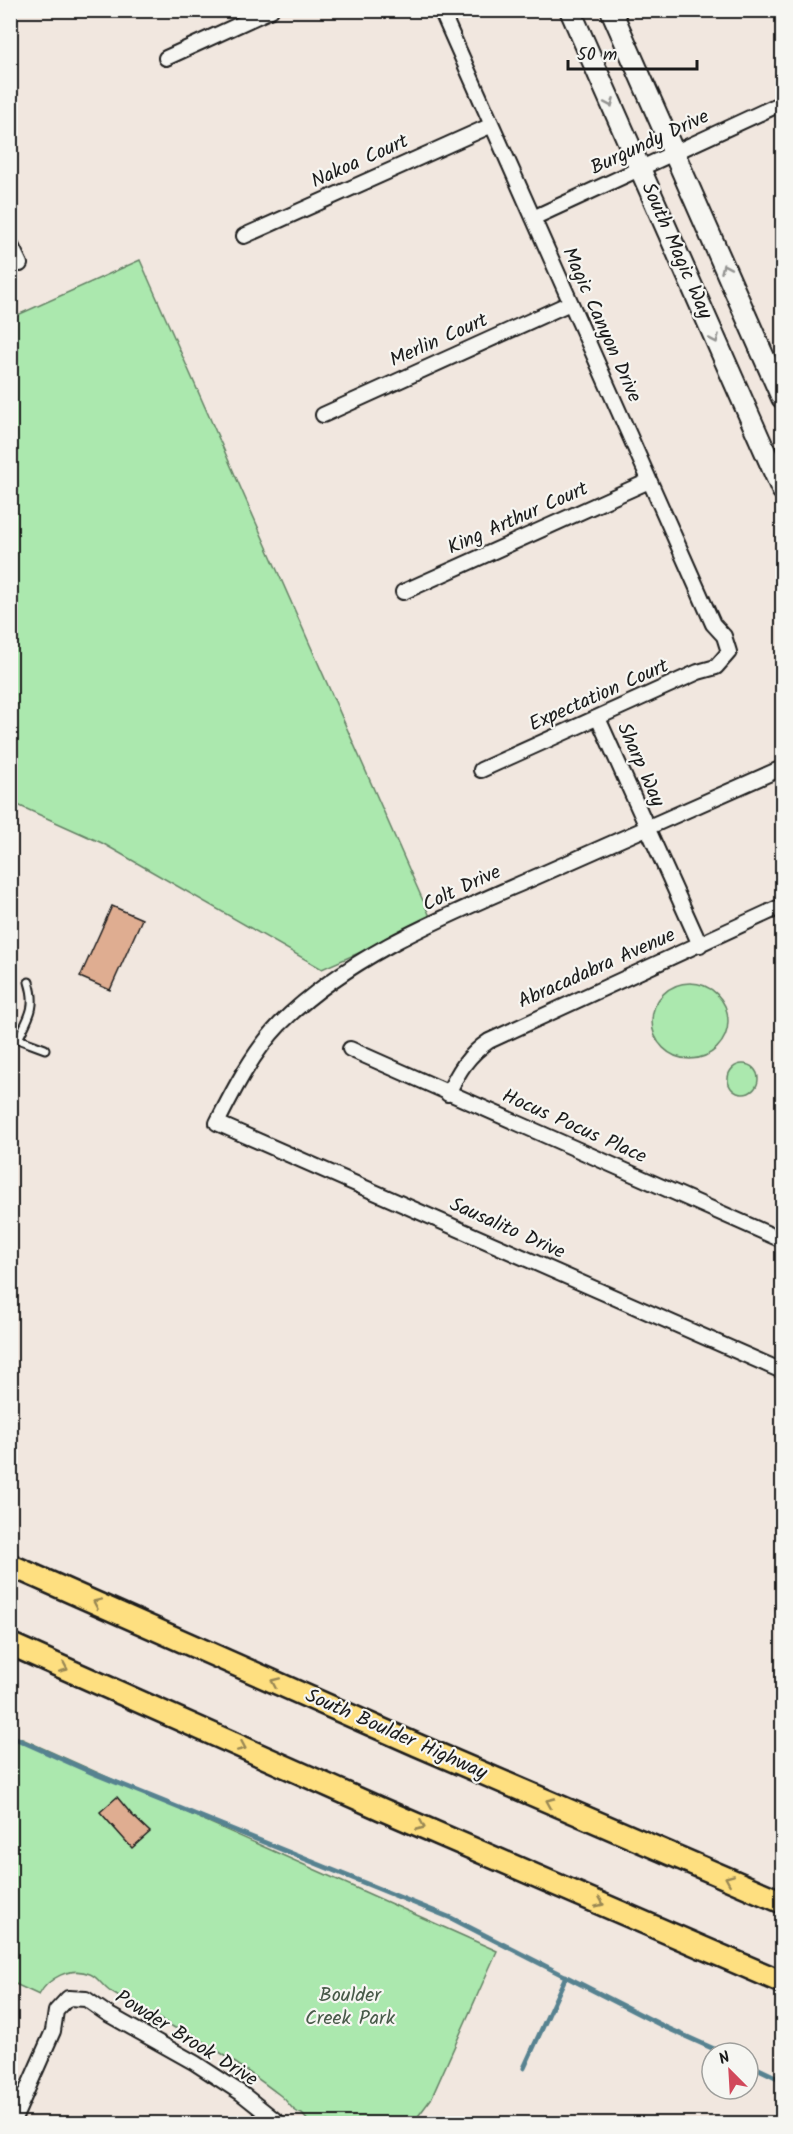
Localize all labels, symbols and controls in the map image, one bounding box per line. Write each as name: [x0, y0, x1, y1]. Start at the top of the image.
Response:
scale bar: [568, 33, 697, 71]
text: 50 m: [577, 41, 617, 70]
one-way arrow: [603, 96, 615, 107]
street label: Burgundy Drive: [585, 101, 715, 185]
street label: Nakoa Court: [306, 126, 414, 198]
street label: South Magic Way: [632, 178, 721, 325]
street label: Magic Canyon Drive: [552, 242, 650, 408]
one-way arrow: [720, 263, 732, 274]
street label: Merlin Court: [385, 305, 494, 377]
one-way arrow: [708, 332, 720, 343]
street label: King Arthur Court: [442, 474, 594, 564]
street label: Expectation Court: [524, 651, 674, 741]
street label: Sharp Way: [607, 718, 673, 813]
street label: Colt Drive: [417, 857, 507, 921]
street label: Abracadabra Avenue: [513, 920, 681, 1018]
street label: Hocus Pocus Place: [496, 1081, 652, 1173]
street label: Sausalito Drive: [444, 1189, 570, 1269]
one-way arrow: [92, 1598, 103, 1610]
one-way arrow: [58, 1661, 69, 1673]
one-way arrow: [270, 1677, 281, 1689]
street label: South Boulder Highway: [300, 1680, 493, 1790]
one-way arrow: [236, 1740, 247, 1752]
one-way arrow: [545, 1797, 556, 1809]
one-way arrow: [414, 1819, 425, 1831]
one-way arrow: [724, 1874, 735, 1886]
one-way arrow: [593, 1896, 604, 1908]
park label: Boulder Creek Park: [305, 1980, 396, 2035]
street label: Powder Brook Drive: [108, 1982, 264, 2096]
north arrow: [700, 2041, 760, 2101]
text: N: [715, 2045, 734, 2072]

